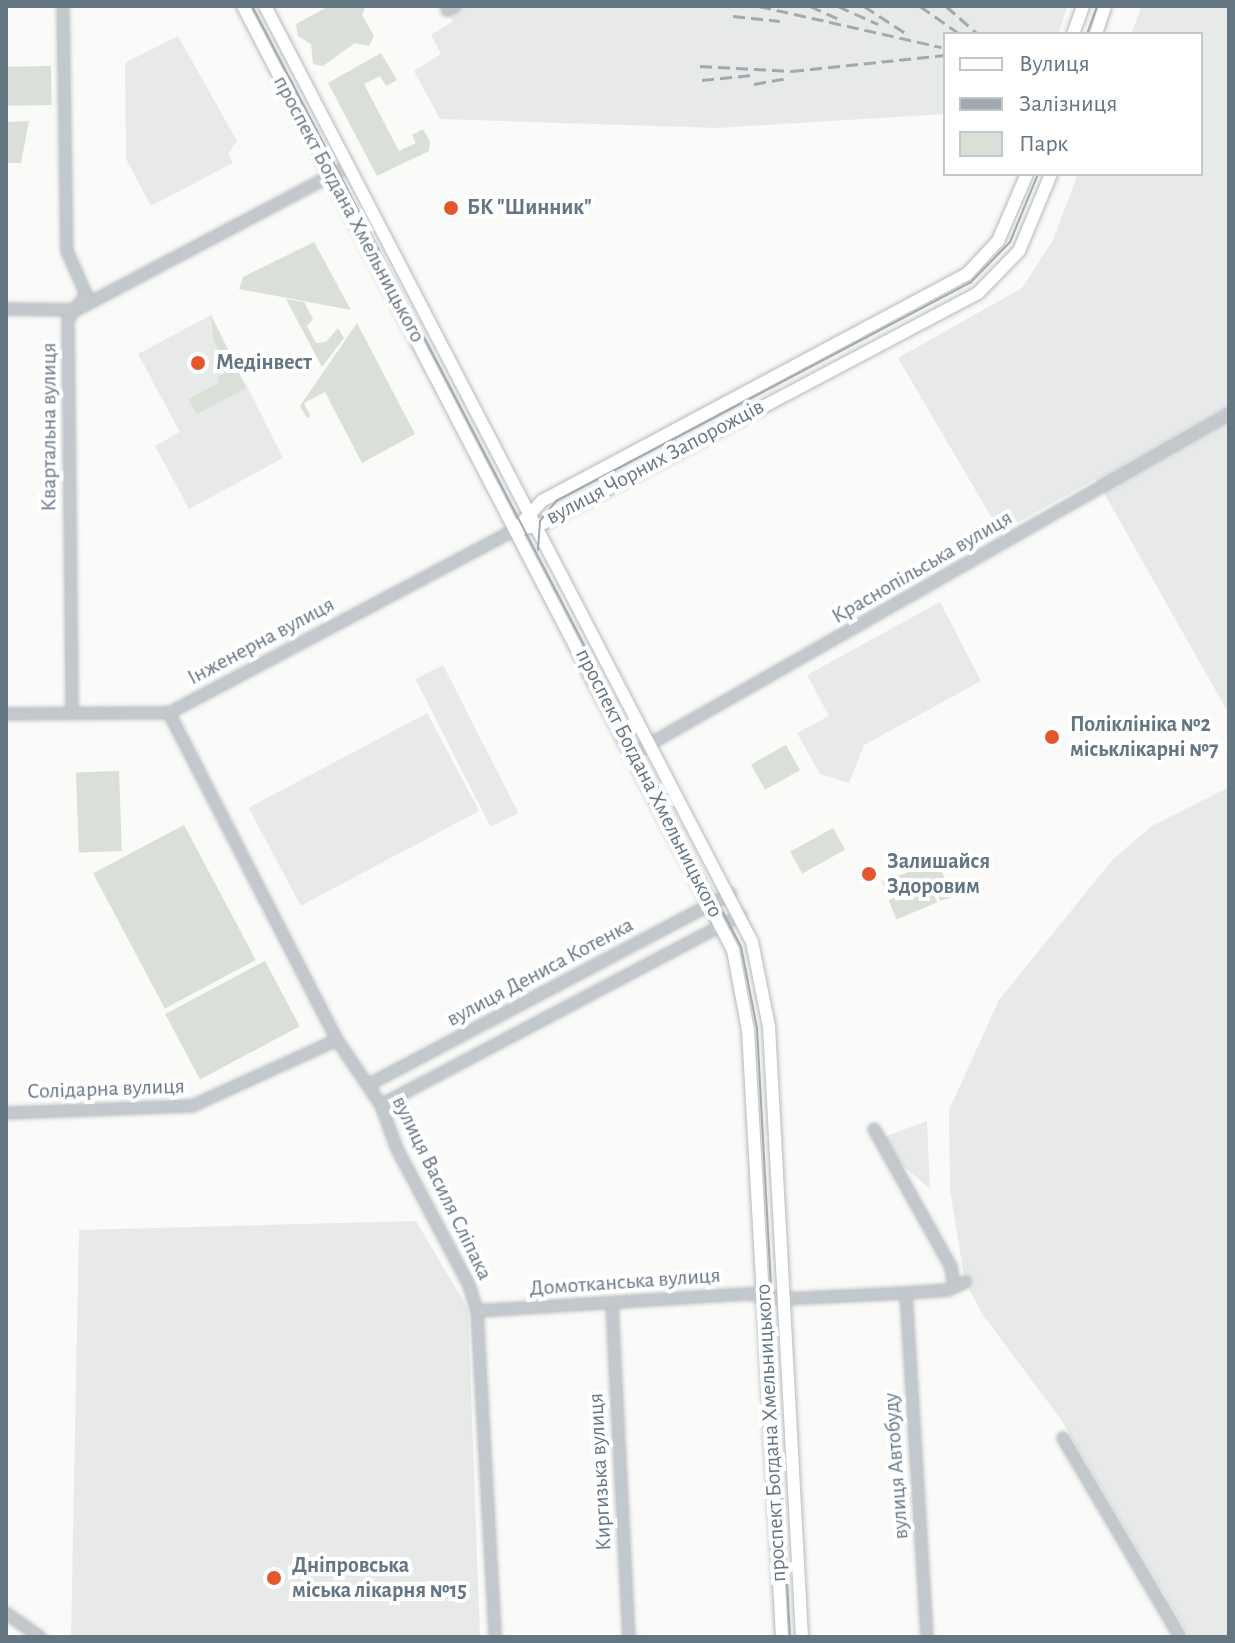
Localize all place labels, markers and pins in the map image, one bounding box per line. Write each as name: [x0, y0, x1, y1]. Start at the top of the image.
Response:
place label: БК "Шинник": [467, 195, 592, 221]
marker: БК "Шинник": [442, 199, 460, 217]
place label: Медінвест: [216, 350, 312, 376]
marker: Медінвест: [187, 352, 209, 374]
place label: Поліклініка №2 міськлікарні №7: [1070, 711, 1218, 762]
marker: Поліклініка №2 міськлікарні №7: [1041, 726, 1063, 748]
place label: Залишайся Здоровим: [887, 848, 990, 900]
marker: Залишайся Здоровим: [858, 863, 880, 885]
place label: Дніпровська міська лікарня №15: [292, 1552, 467, 1604]
marker: Дніпровська міська лікарня №15: [263, 1567, 285, 1589]

